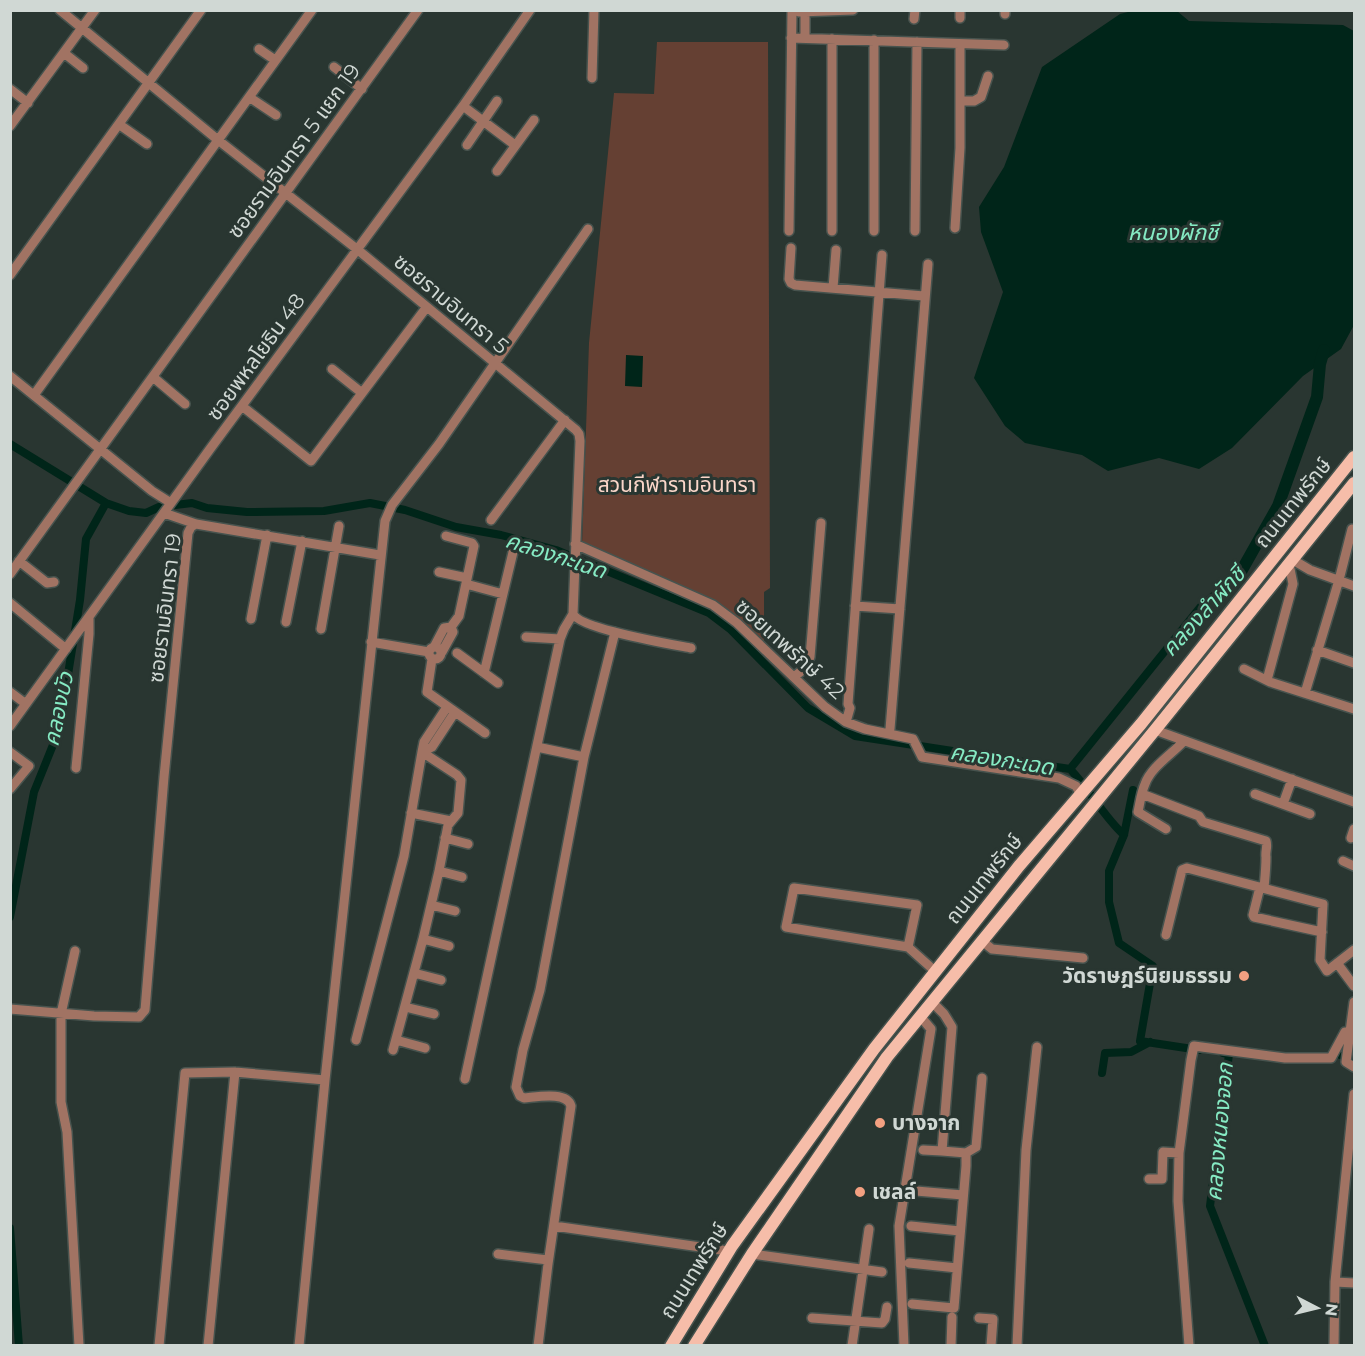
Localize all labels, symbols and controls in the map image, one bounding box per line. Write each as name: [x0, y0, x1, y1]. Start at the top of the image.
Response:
street label: ซอยรามอินทรา 5 แยก 19: [222, 59, 365, 243]
water label: หนองผักชี: [1128, 219, 1222, 246]
street label: ซอยรามอินทรา 5: [389, 248, 514, 359]
street label: ซอยพหลโยธิน 48: [201, 288, 310, 425]
street label: ถนนเทพรักษ์: [1249, 453, 1336, 553]
park label: สวนกีฬารามอินทรา: [598, 472, 756, 497]
water label: คลองกะเฉด: [502, 527, 611, 585]
street label: ซอยรามอินทรา 19: [143, 532, 186, 684]
water label: คลองลำผักชี: [1156, 558, 1253, 662]
street label: ซอยเทพรักษ์ 42: [731, 593, 850, 704]
water label: คลองบัว: [38, 669, 80, 748]
water label: คลองกะเฉด: [948, 738, 1057, 781]
street label: ถนนเทพรักษ์: [940, 829, 1027, 929]
place label: วัดราษฎร์นิยมธรรม: [1062, 963, 1232, 988]
marker: วัดราษฎร์นิยมธรรม: [1237, 969, 1251, 983]
water label: คลองหนองจอก: [1200, 1061, 1239, 1202]
place label: บางจาก: [892, 1110, 960, 1135]
marker: บางจาก: [873, 1116, 887, 1130]
place label: เชลล์: [872, 1179, 916, 1204]
marker: เชลล์: [853, 1185, 867, 1199]
street label: ถนนเทพรักษ์: [654, 1218, 733, 1323]
north arrow: [1287, 1278, 1347, 1338]
text: N: [1321, 1302, 1342, 1317]

